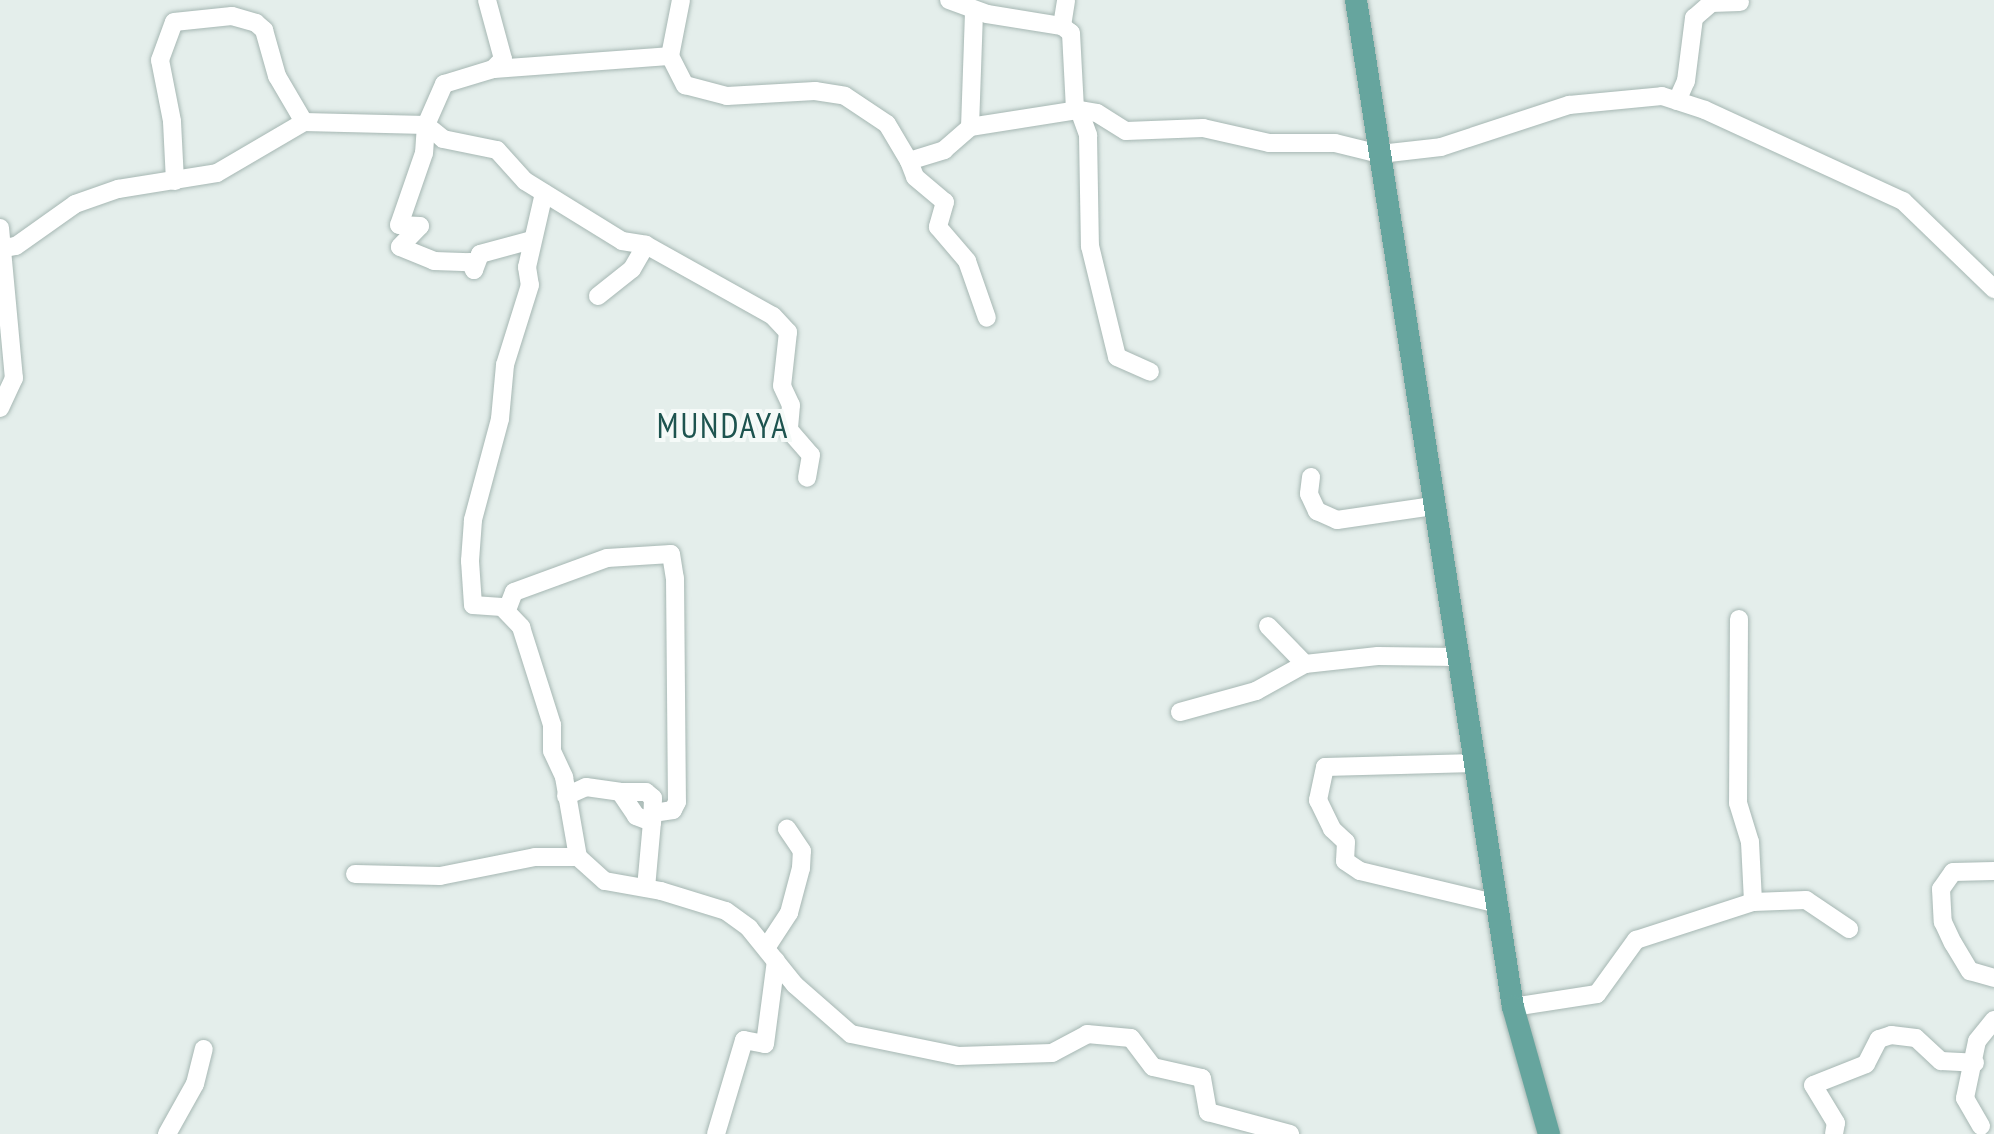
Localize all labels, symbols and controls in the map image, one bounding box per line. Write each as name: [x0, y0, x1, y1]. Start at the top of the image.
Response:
district label: MUNDAYA: [657, 406, 789, 446]

